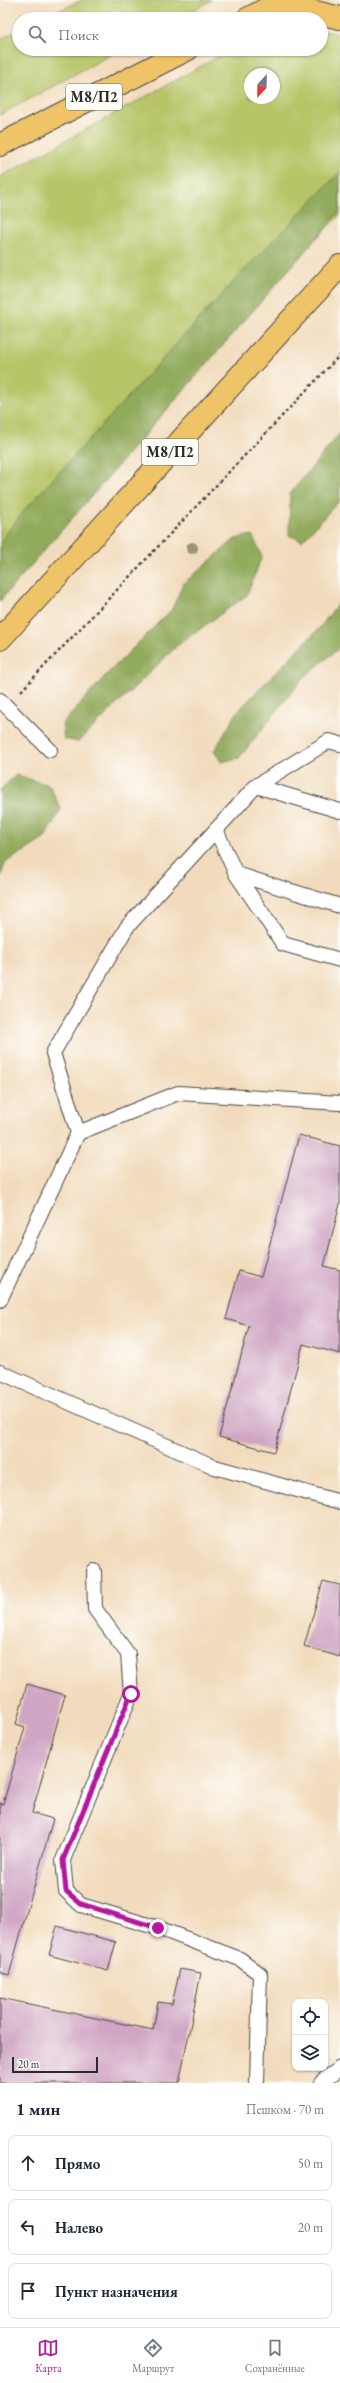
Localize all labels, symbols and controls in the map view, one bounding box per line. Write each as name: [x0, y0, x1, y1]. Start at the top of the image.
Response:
search box: [12, 12, 328, 56]
icon: search: [26, 23, 48, 45]
text: Поиск: [58, 25, 99, 44]
north arrow: [244, 68, 280, 104]
road number: М8/П2: [66, 84, 122, 110]
road number: М8/П2: [142, 439, 198, 465]
route start: [122, 1685, 140, 1703]
route end: [149, 1919, 167, 1937]
map controls: [292, 1999, 328, 2071]
button: locate: [292, 1999, 328, 2035]
button: layers: [292, 2035, 328, 2071]
scale bar: [12, 2055, 98, 2074]
text: 20 m: [18, 2057, 39, 2071]
text: 1 мин: [16, 2098, 60, 2120]
text: Пешком · 70 m: [246, 2101, 324, 2118]
icon: ahead: [17, 2152, 39, 2174]
text: Прямо: [55, 2154, 100, 2173]
text: 50 m: [298, 2155, 323, 2172]
icon: left: [17, 2216, 39, 2238]
text: Налево: [55, 2218, 103, 2237]
text: 20 m: [298, 2219, 323, 2236]
icon: arrive: [17, 2280, 39, 2302]
text: Пункт назначения: [55, 2282, 178, 2301]
tab: Карта: [35, 2337, 62, 2375]
tab: Маршрут: [132, 2337, 174, 2375]
tab: Сохранённые: [245, 2337, 305, 2375]

